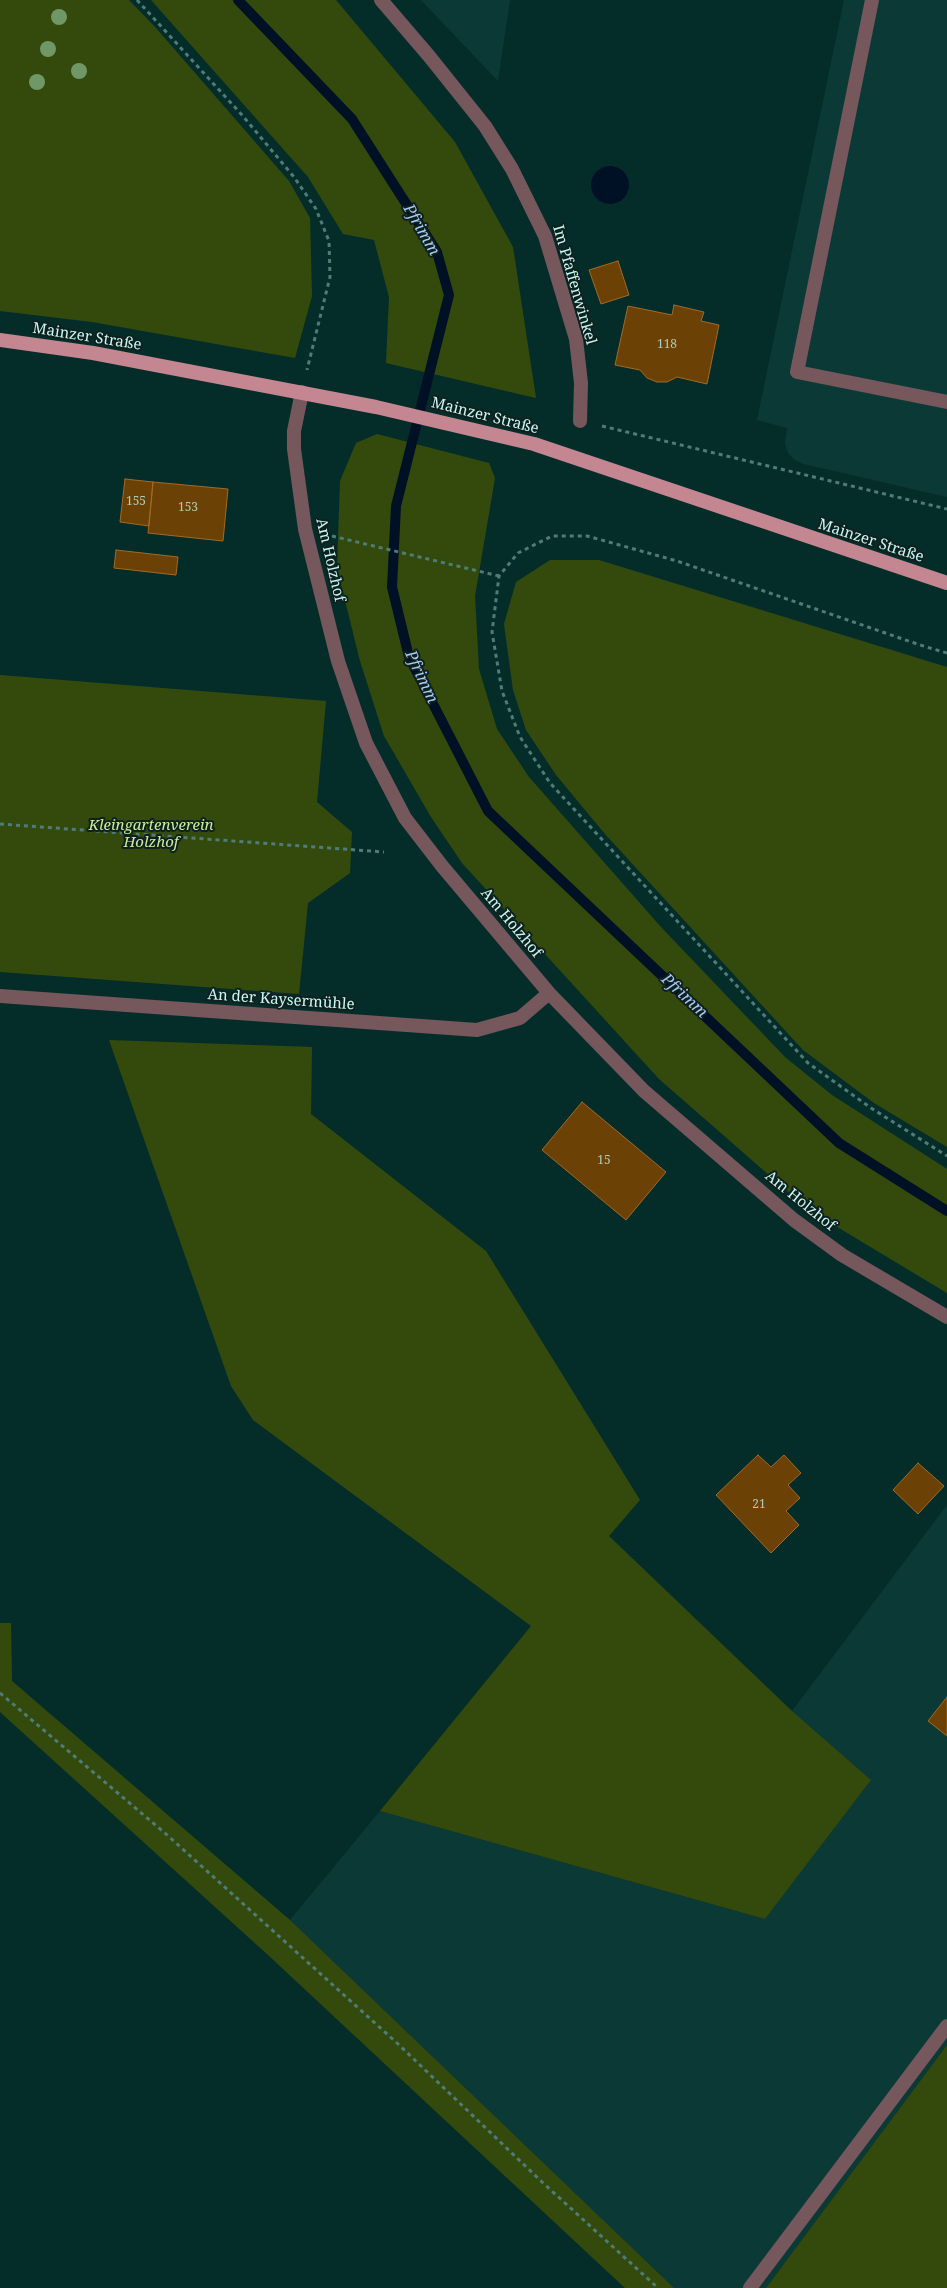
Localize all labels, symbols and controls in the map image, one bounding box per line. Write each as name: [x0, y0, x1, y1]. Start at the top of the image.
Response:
water label: Pfrimm: [399, 201, 443, 259]
street label: Im Pfaffenwinkel: [548, 223, 600, 347]
street label: Mainzer Straße: [31, 320, 143, 354]
house number: 118: [657, 338, 677, 352]
street label: Mainzer Straße: [429, 394, 541, 438]
house number: 155: [126, 495, 146, 509]
house number: 153: [178, 501, 198, 515]
street label: Mainzer Straße: [816, 515, 926, 567]
street label: Am Holzhof: [312, 516, 348, 604]
water label: Pfrimm: [400, 648, 442, 706]
park label: Kleingartenverein Holzhof: [88, 817, 214, 852]
street label: Am Holzhof: [477, 885, 545, 961]
water label: Pfrimm: [657, 970, 711, 1022]
street label: An der Kaysermühle: [207, 986, 355, 1014]
house number: 15: [597, 1154, 611, 1168]
street label: Am Holzhof: [761, 1167, 839, 1235]
house number: 21: [752, 1498, 766, 1512]

